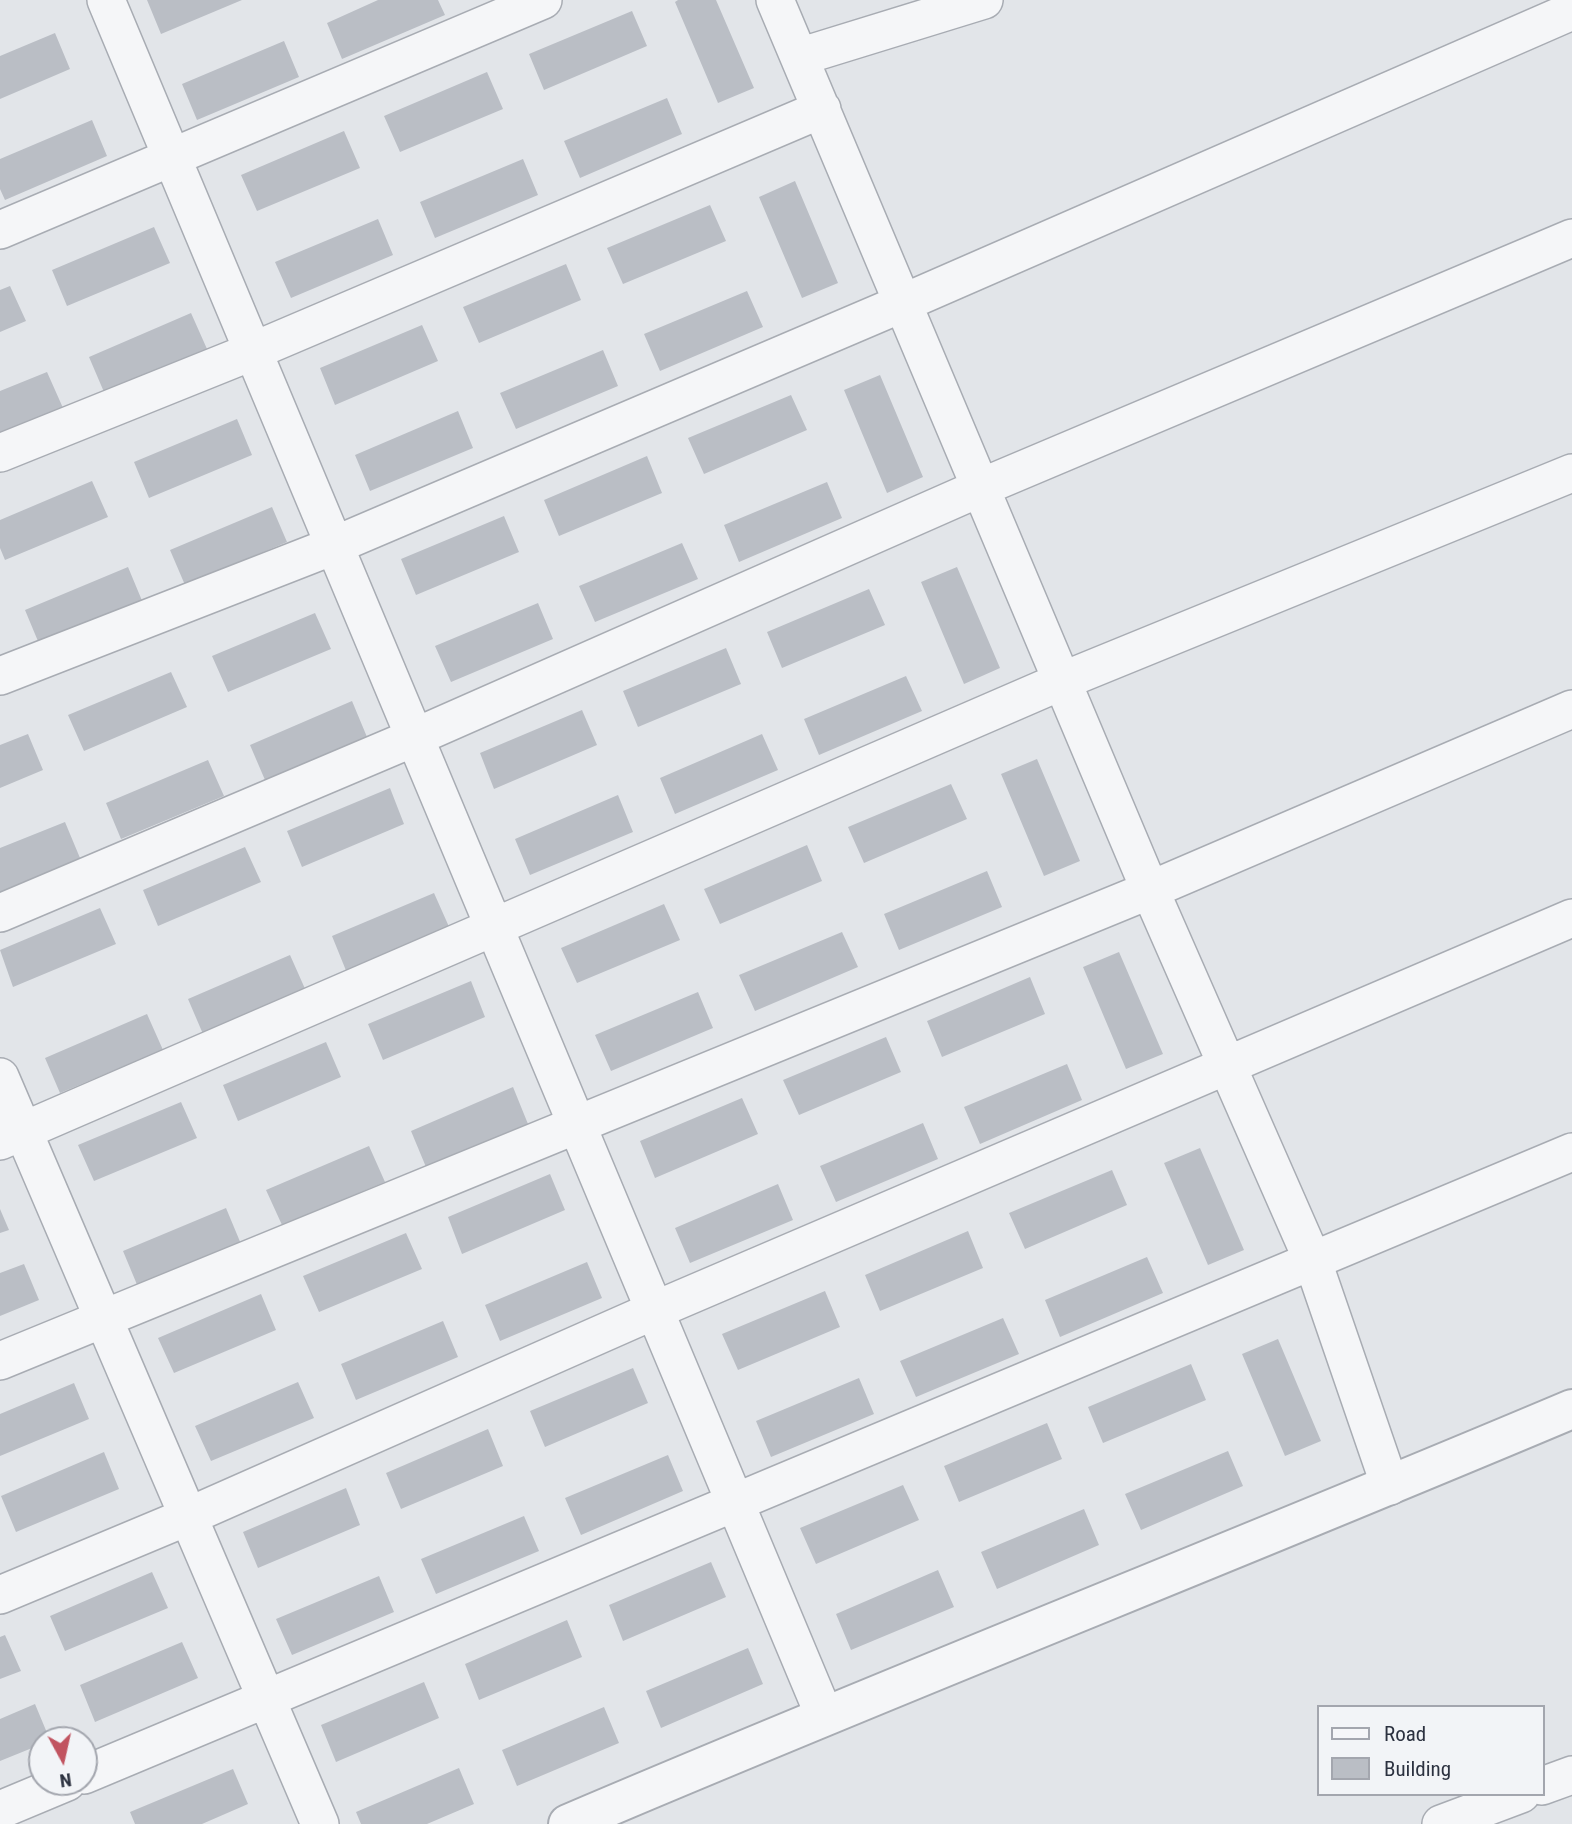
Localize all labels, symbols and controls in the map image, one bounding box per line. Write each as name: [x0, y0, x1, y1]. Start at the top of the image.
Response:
legend: [1316, 1705, 1544, 1796]
text: Road: [1384, 1722, 1426, 1746]
north arrow: [28, 1726, 98, 1796]
text: Building: [1384, 1757, 1451, 1781]
text: N: [58, 1768, 73, 1793]

